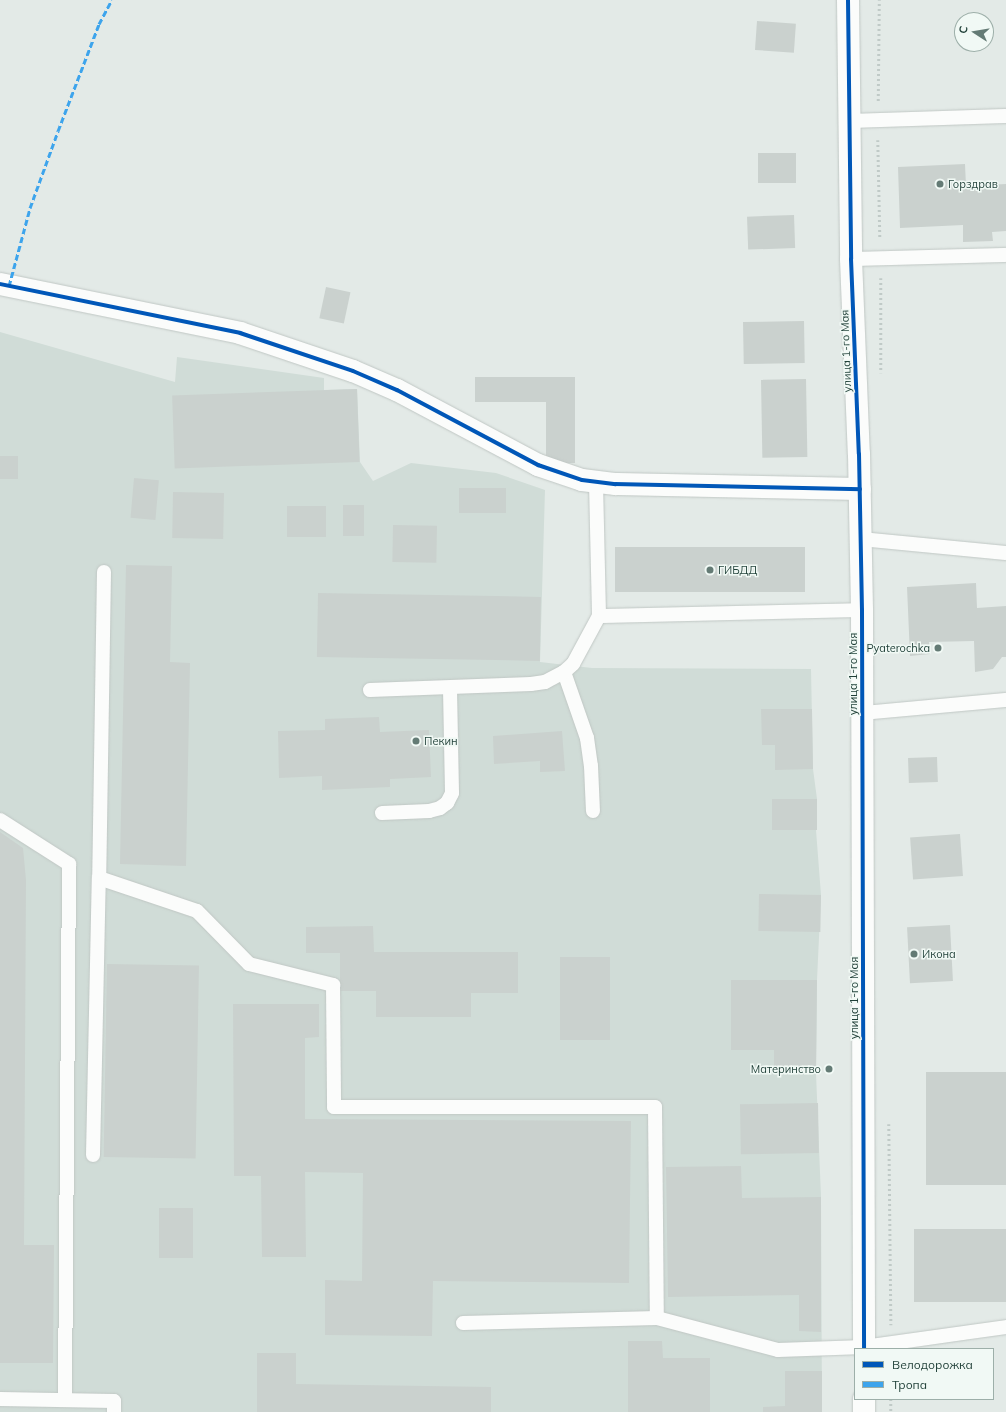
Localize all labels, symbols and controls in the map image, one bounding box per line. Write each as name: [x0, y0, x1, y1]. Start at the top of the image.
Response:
north arrow: [954, 12, 994, 52]
text: С: [956, 25, 971, 35]
place label: Горздрав: [948, 177, 998, 191]
marker: Горздрав: [935, 179, 945, 189]
street label: улица 1-го Мая: [838, 310, 854, 392]
place label: ГИБДД: [718, 563, 757, 577]
marker: ГИБДД: [705, 565, 715, 575]
street label: улица 1-го Мая: [846, 633, 860, 715]
place label: Pyaterochka: [866, 641, 930, 655]
marker: Pyaterochka: [933, 643, 943, 653]
place label: Пекин: [424, 734, 458, 748]
marker: Пекин: [411, 736, 421, 746]
place label: Икона: [922, 947, 956, 961]
marker: Икона: [909, 949, 919, 959]
street label: улица 1-го Мая: [847, 957, 861, 1039]
place label: Материнство: [751, 1062, 821, 1076]
marker: Материнство: [824, 1064, 834, 1074]
legend: [854, 1348, 994, 1400]
text: Велодорожка: [892, 1357, 973, 1372]
text: Тропа: [892, 1377, 927, 1392]

